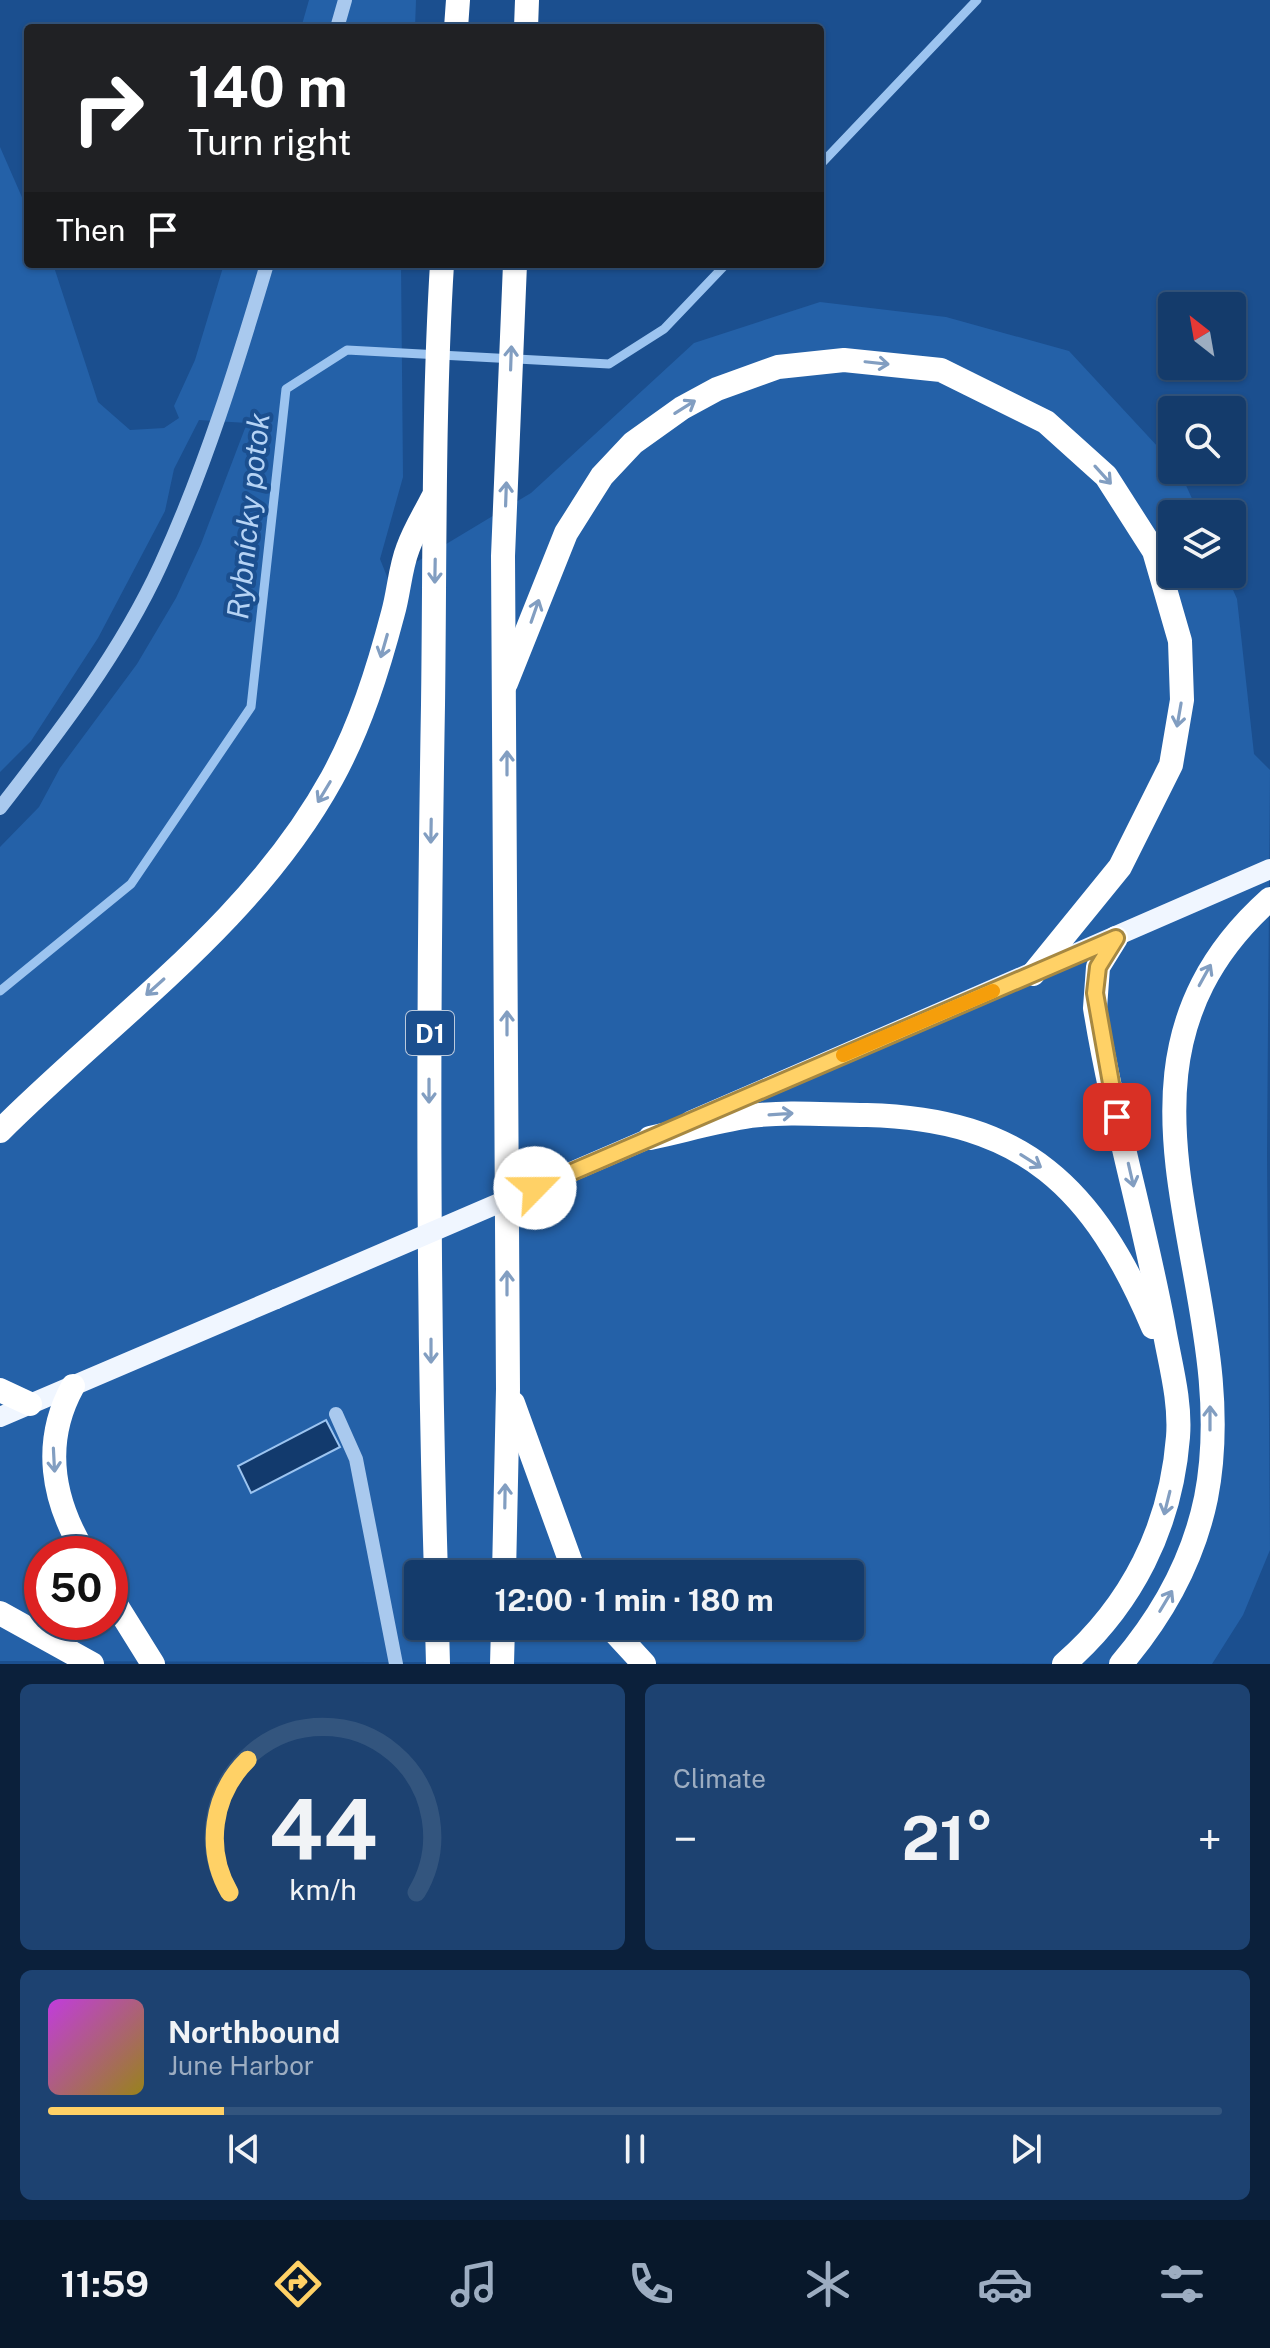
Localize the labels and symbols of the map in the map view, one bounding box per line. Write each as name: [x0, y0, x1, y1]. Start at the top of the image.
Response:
north arrow: [1158, 292, 1246, 380]
one-way arrow: [503, 345, 518, 372]
one-way arrow: [863, 356, 890, 371]
one-way arrow: [673, 398, 696, 414]
water label: Rybnícky potok: [219, 410, 277, 621]
one-way arrow: [1094, 465, 1112, 485]
one-way arrow: [498, 481, 513, 508]
one-way arrow: [427, 557, 443, 584]
one-way arrow: [529, 599, 543, 624]
one-way arrow: [376, 632, 391, 658]
one-way arrow: [1171, 702, 1186, 727]
one-way arrow: [499, 750, 514, 777]
one-way arrow: [316, 780, 332, 803]
one-way arrow: [423, 817, 439, 844]
one-way arrow: [1198, 964, 1214, 988]
one-way arrow: [145, 978, 165, 996]
one-way arrow: [499, 1010, 515, 1037]
road number: D1: [406, 1011, 454, 1055]
one-way arrow: [422, 1077, 437, 1104]
pin: [1083, 1083, 1151, 1151]
one-way arrow: [767, 1106, 794, 1121]
position arrow: [493, 1146, 577, 1230]
one-way arrow: [1020, 1152, 1042, 1169]
one-way arrow: [1124, 1161, 1139, 1187]
one-way arrow: [499, 1270, 515, 1297]
one-way arrow: [423, 1337, 439, 1364]
one-way arrow: [1202, 1405, 1218, 1432]
one-way arrow: [47, 1446, 62, 1473]
one-way arrow: [498, 1483, 513, 1510]
one-way arrow: [1159, 1489, 1174, 1515]
speed limit sign: 50: [24, 1536, 128, 1640]
one-way arrow: [1158, 1590, 1174, 1613]

